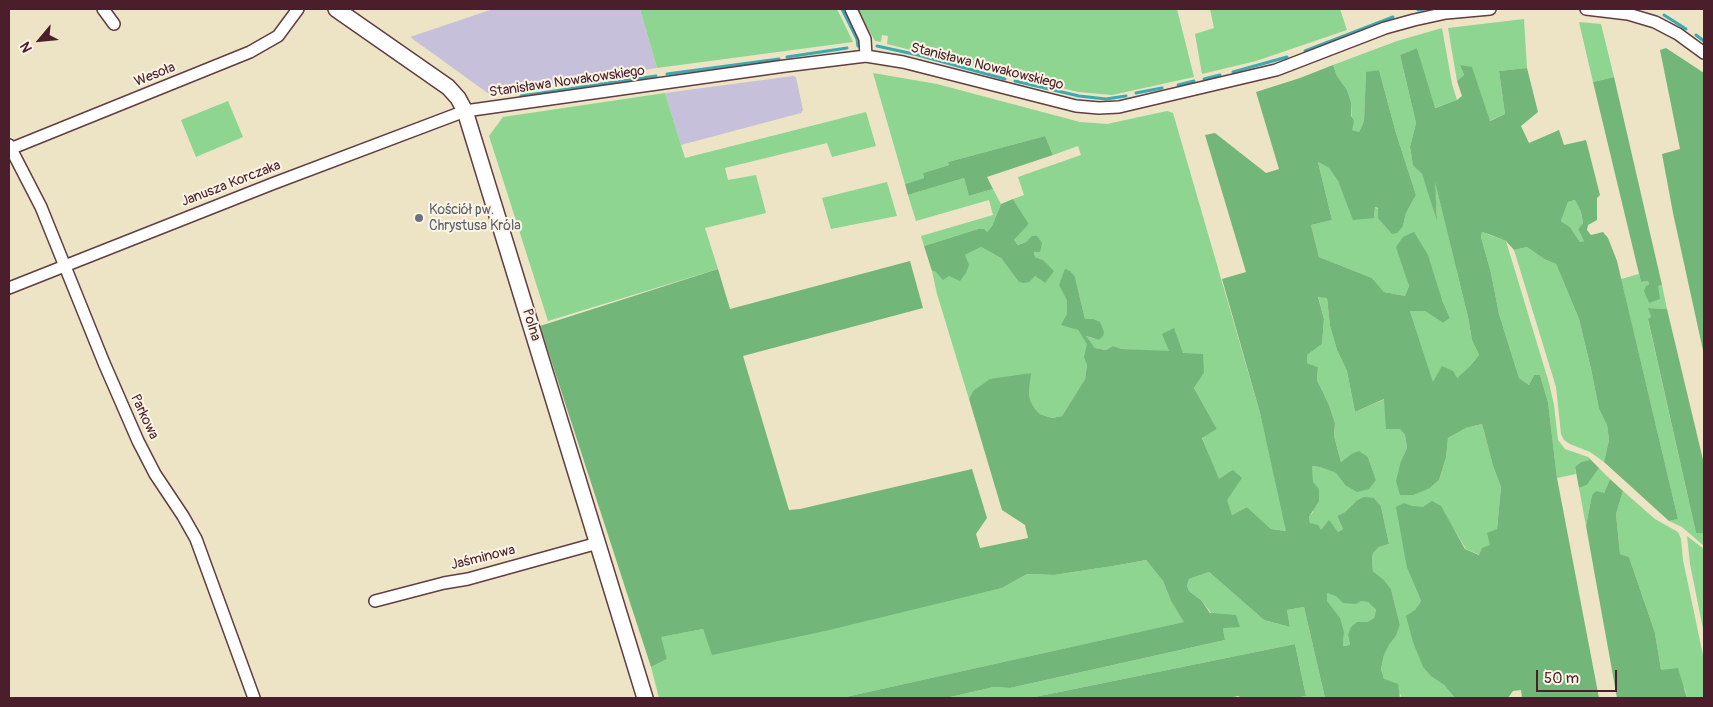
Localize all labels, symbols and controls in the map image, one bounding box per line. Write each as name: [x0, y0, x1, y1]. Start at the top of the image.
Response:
north arrow: [15, 15, 65, 65]
text: N: [17, 39, 36, 55]
street label: Stanisława Nowakowskiego: [909, 40, 1065, 94]
street label: Wesoła: [132, 59, 178, 91]
street label: Stanisława Nowakowskiego: [488, 63, 646, 101]
street label: Janusza Korczaka: [179, 157, 283, 211]
place label: Kościół pw. Chrystusa Króla: [429, 202, 521, 234]
marker: Kościół pw. Chrystusa Króla: [413, 212, 425, 224]
street label: Polna: [518, 307, 544, 343]
street label: Parkowa: [126, 392, 162, 442]
street label: Jaśminowa: [449, 542, 517, 574]
scale bar: [1538, 660, 1619, 692]
text: 50 m: [1544, 669, 1579, 688]

